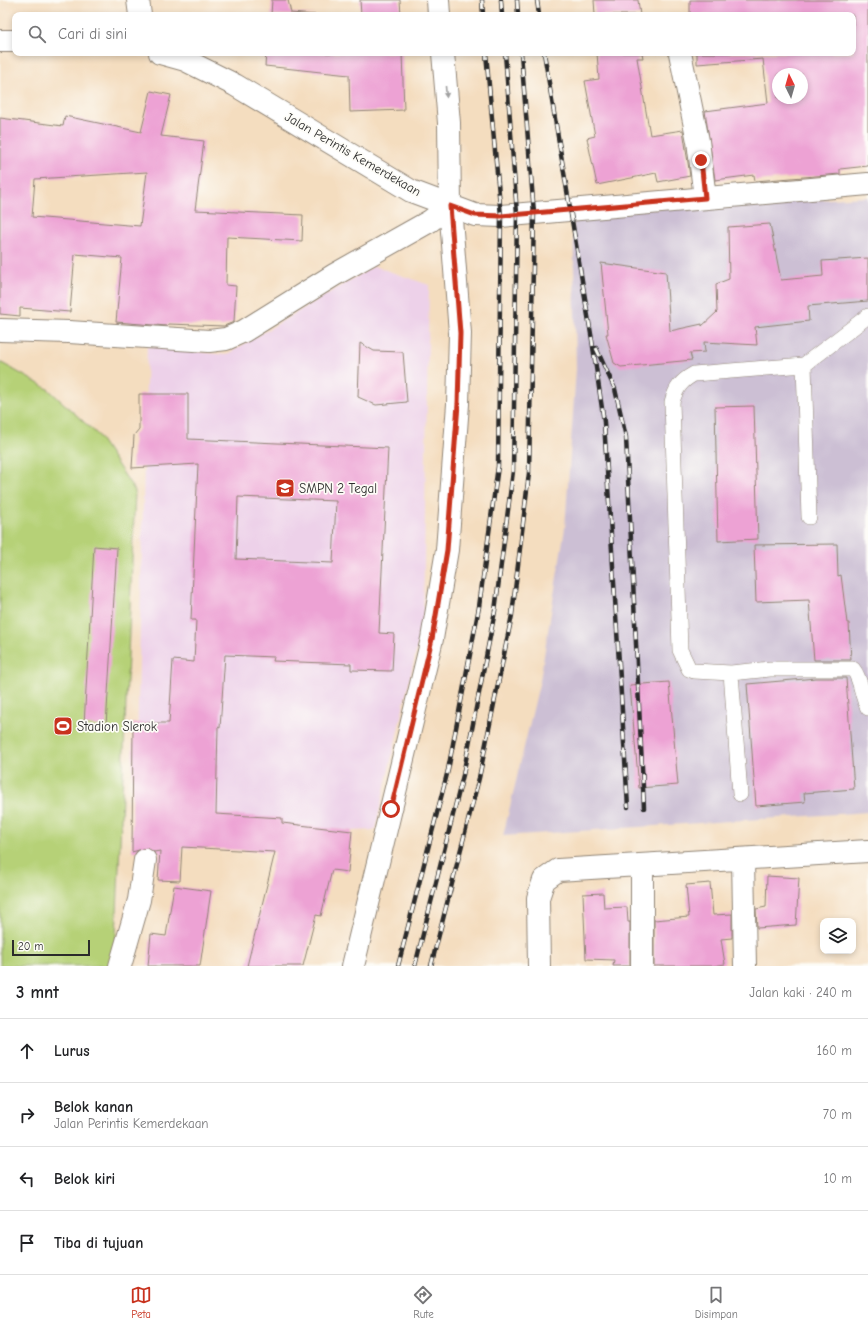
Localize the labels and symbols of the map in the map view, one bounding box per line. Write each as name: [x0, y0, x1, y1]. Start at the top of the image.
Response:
north arrow: [772, 68, 808, 104]
one-way arrow: [443, 86, 449, 98]
street label: Jalan Perintis Kemerdekaan: [282, 109, 424, 199]
route end: [692, 151, 710, 169]
school or university icon: SMPN 2 Tegal: [274, 477, 296, 499]
place label: SMPN 2 Tegal: [299, 481, 377, 496]
sports icon: Stadion Slerok: [52, 715, 74, 737]
place label: Stadion Slerok: [77, 719, 158, 734]
route start: [382, 800, 400, 818]
scale bar: [12, 938, 90, 957]

